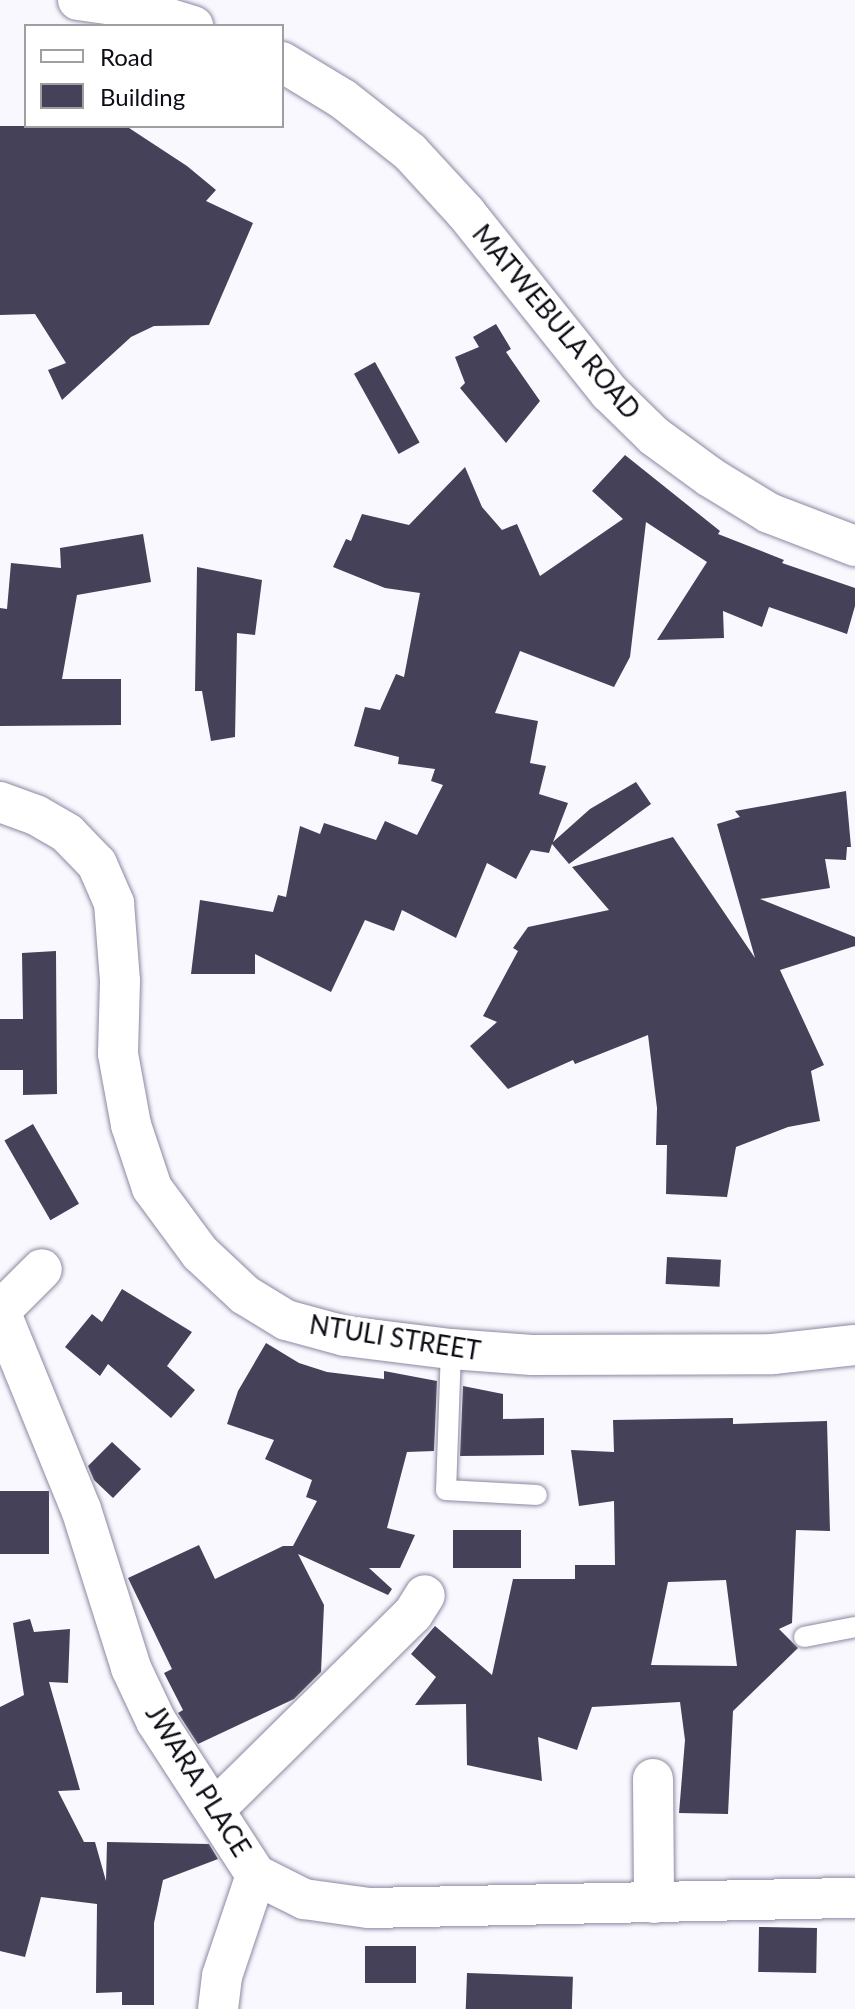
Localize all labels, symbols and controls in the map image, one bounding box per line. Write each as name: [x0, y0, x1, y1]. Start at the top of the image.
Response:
legend: [24, 24, 284, 128]
text: Road: [100, 42, 153, 71]
text: Building: [100, 82, 185, 111]
street label: MATWEBULA ROAD: [465, 218, 647, 426]
street label: NTULI STREET: [307, 1309, 483, 1367]
street label: JWARA PLACE: [139, 1699, 257, 1863]

